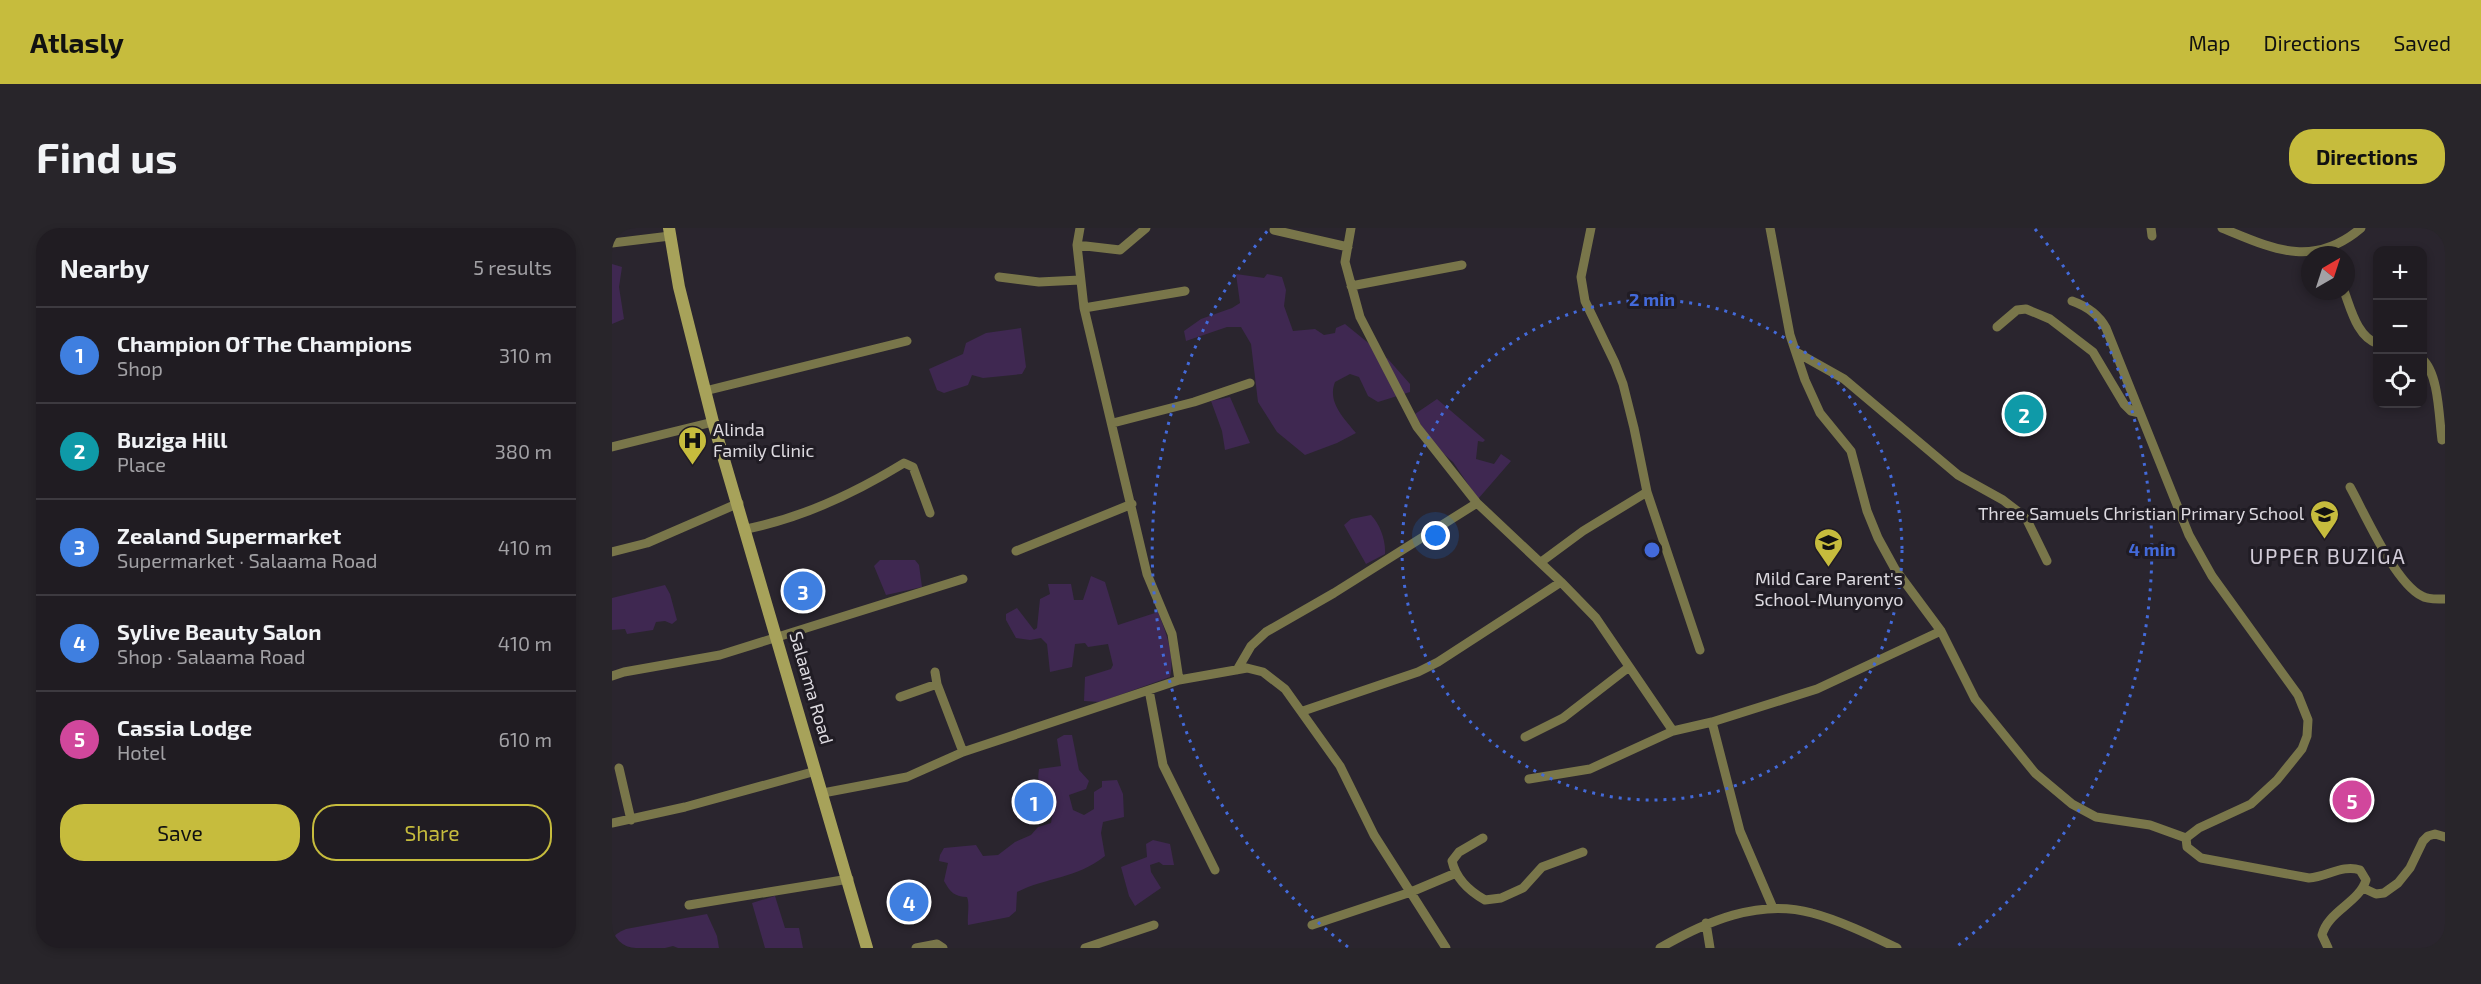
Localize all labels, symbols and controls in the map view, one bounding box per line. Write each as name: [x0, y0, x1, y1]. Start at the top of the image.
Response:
text: Atlasly: [30, 25, 124, 59]
text: Map: [2188, 30, 2231, 55]
text: Directions: [2264, 30, 2360, 55]
text: Saved: [2393, 30, 2451, 55]
button: Directions: [2289, 129, 2445, 184]
text: Find us: [36, 131, 178, 181]
north arrow: [2301, 246, 2355, 300]
map controls: [2373, 246, 2427, 408]
button: +: [2373, 246, 2427, 300]
text: Nearby: [60, 252, 149, 283]
text: 5 results: [473, 255, 552, 279]
text: 2 min: [1629, 288, 1675, 310]
button: −: [2373, 300, 2427, 354]
text: Champion Of The Champions: [117, 330, 412, 356]
text: 1: [75, 343, 84, 367]
text: 310 m: [499, 343, 552, 367]
button: locate: [2373, 354, 2427, 408]
text: Shop: [117, 356, 163, 380]
pin: 2: [2004, 392, 2044, 436]
place label: Alinda Family Clinic: [713, 418, 814, 461]
hospital icon: Alinda Family Clinic: [676, 424, 708, 466]
text: Buziga Hill: [117, 426, 227, 452]
text: 2: [74, 439, 85, 463]
text: 380 m: [495, 439, 552, 463]
text: Place: [117, 452, 166, 476]
school or university icon: Three Samuels Christian Primary School: [2309, 498, 2341, 540]
place label: Three Samuels Christian Primary School: [1978, 502, 2305, 524]
your location: [1421, 521, 1450, 550]
text: Zealand Supermarket: [117, 522, 341, 548]
school or university icon: Mild Care Parent's School-Munyonyo: [1813, 526, 1845, 568]
text: 3: [74, 535, 85, 559]
text: 410 m: [498, 535, 552, 559]
text: 4 min: [2129, 538, 2176, 560]
centre of rings: [1642, 540, 1662, 560]
district label: UPPER BUZIGA: [2250, 543, 2406, 568]
text: Supermarket · Salaama Road: [117, 548, 378, 572]
place label: Mild Care Parent's School-Munyonyo: [1754, 567, 1904, 610]
pin: 3: [784, 568, 822, 614]
text: Sylive Beauty Salon: [117, 618, 322, 644]
street label: Salaama Road: [785, 629, 839, 747]
text: 4: [73, 631, 86, 655]
text: 410 m: [498, 631, 552, 655]
text: Shop · Salaama Road: [117, 644, 306, 668]
text: Cassia Lodge: [117, 714, 252, 740]
text: 5: [74, 727, 85, 751]
text: 610 m: [499, 727, 552, 751]
text: Hotel: [117, 740, 166, 764]
pin: 5: [2332, 778, 2372, 822]
pin: 1: [1014, 780, 1054, 824]
button: Save: [60, 804, 300, 861]
button: Share: [312, 804, 552, 861]
pin: 4: [890, 880, 928, 924]

